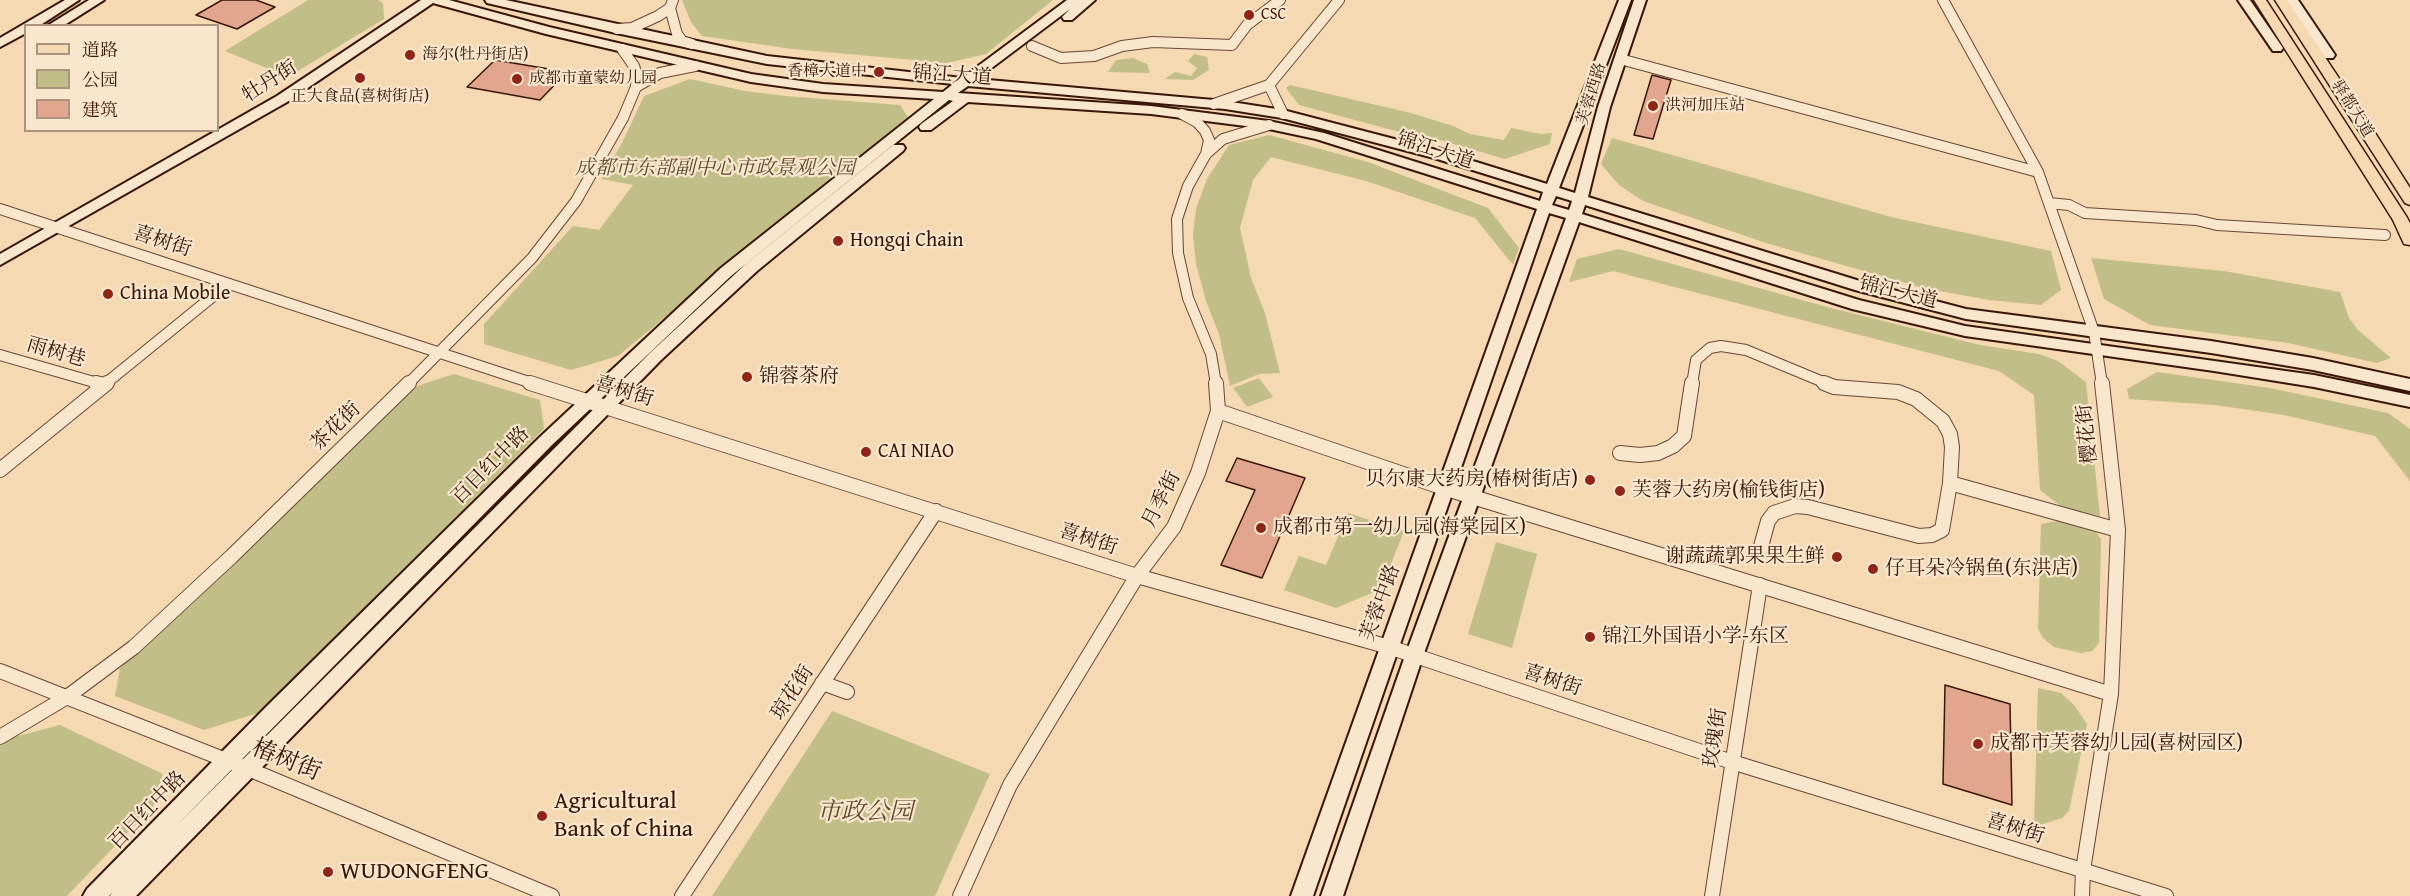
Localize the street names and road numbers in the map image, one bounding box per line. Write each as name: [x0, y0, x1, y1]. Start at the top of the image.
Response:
street label: 牡丹街: [238, 56, 302, 108]
street label: 锦江大道: [911, 61, 993, 91]
street label: 芙蓉西路: [1573, 61, 1611, 127]
street label: 驿都大道: [2327, 77, 2377, 141]
street label: 锦江大道: [1393, 127, 1477, 175]
street label: 喜树街: [130, 221, 194, 263]
street label: 锦江大道: [1856, 272, 1940, 314]
street label: 雨树巷: [24, 333, 88, 373]
street label: 喜树街: [592, 372, 656, 412]
street label: 茶花街: [306, 398, 366, 456]
street label: 樱花街: [2073, 403, 2103, 465]
street label: 百日红中路: [447, 422, 535, 510]
street label: 月季街: [1138, 468, 1186, 532]
street label: 喜树街: [1056, 519, 1120, 561]
street label: 芙蓉中路: [1356, 561, 1406, 645]
street label: 喜树街: [1520, 660, 1584, 702]
street label: 琼花街: [767, 661, 819, 725]
street label: 玫瑰街: [1699, 706, 1733, 770]
street label: 椿树街: [247, 734, 325, 788]
street label: 百日红中路: [105, 767, 191, 855]
street label: 喜树街: [1983, 809, 2047, 849]

